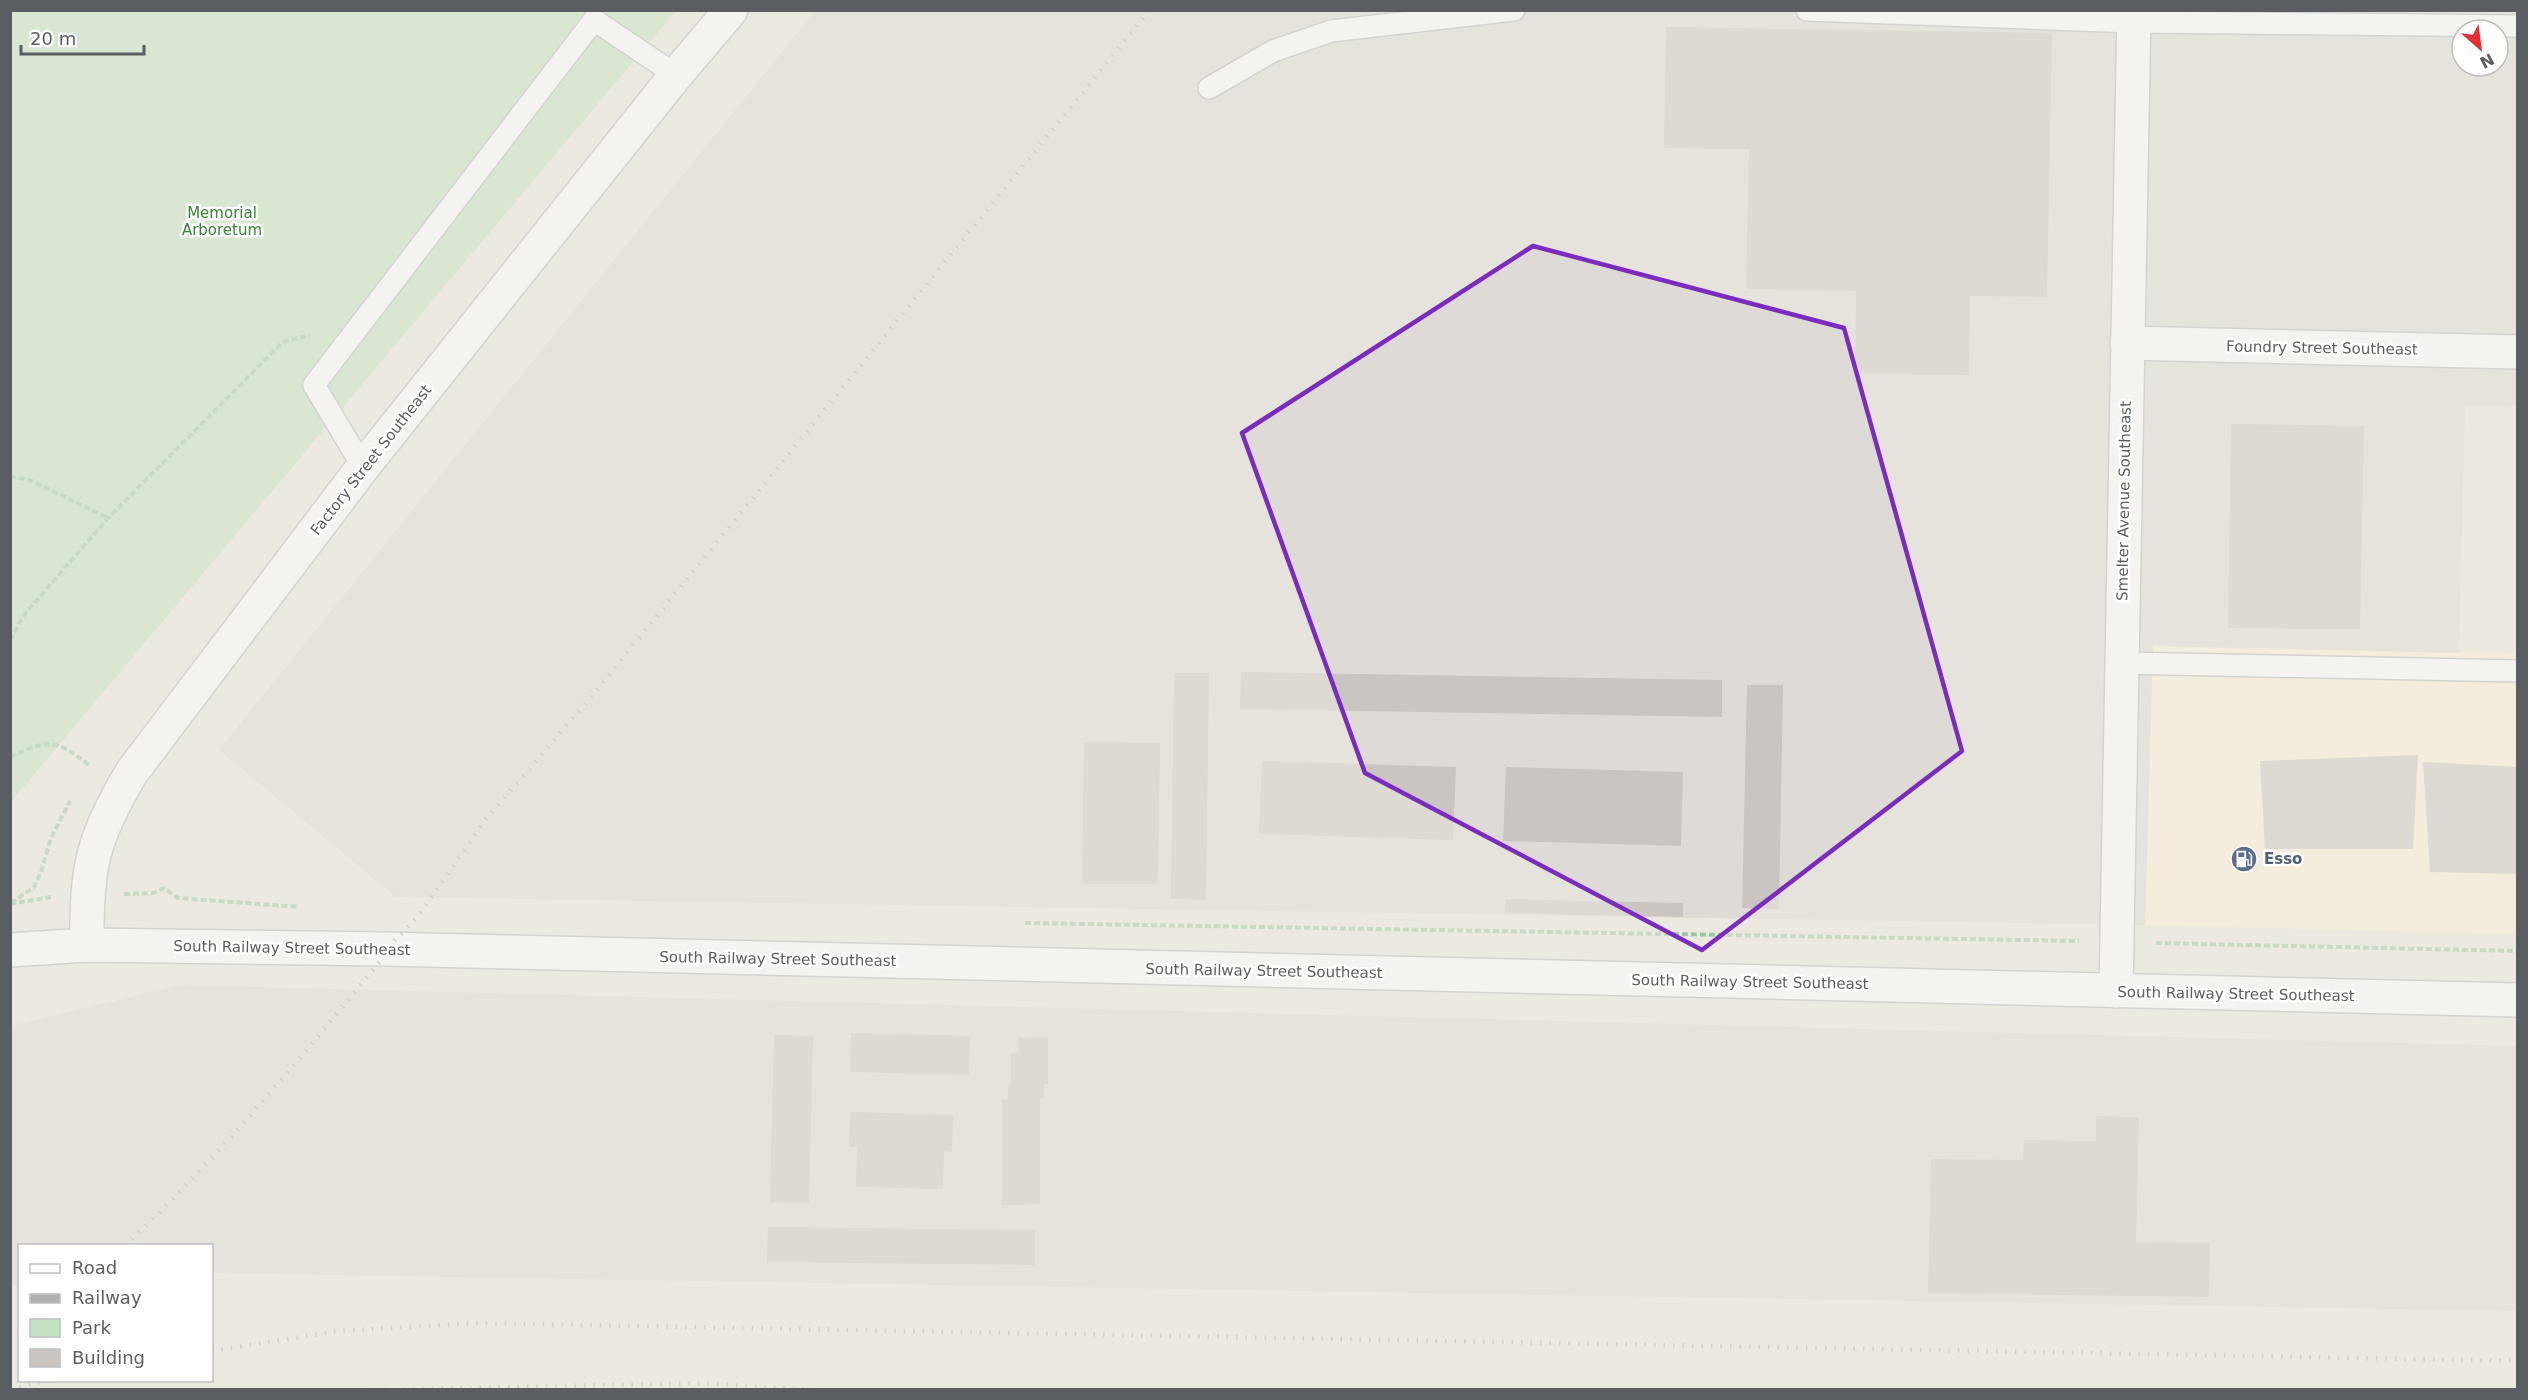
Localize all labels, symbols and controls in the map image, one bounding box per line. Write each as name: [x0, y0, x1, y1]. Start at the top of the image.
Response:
scale bar: [21, 18, 144, 56]
north arrow: [2450, 18, 2510, 78]
text: 20 m: [30, 28, 76, 49]
text: N: [2476, 49, 2497, 72]
park label: Memorial Arboretum: [182, 204, 262, 239]
street label: Foundry Street Southeast: [2226, 337, 2418, 359]
street label: Factory Street Southeast: [307, 381, 435, 539]
street label: Smelter Avenue Southeast: [2113, 401, 2135, 601]
fuel station icon: Esso: [2229, 844, 2259, 874]
place label: Esso: [2264, 850, 2302, 868]
street label: South Railway Street Southeast: [173, 937, 411, 959]
street label: South Railway Street Southeast: [659, 948, 897, 970]
street label: South Railway Street Southeast: [1145, 960, 1383, 982]
street label: South Railway Street Southeast: [1631, 971, 1869, 993]
street label: South Railway Street Southeast: [2117, 983, 2355, 1005]
legend: [18, 1244, 213, 1382]
text: Road: [72, 1257, 117, 1278]
text: Railway: [72, 1287, 142, 1308]
text: Park: [72, 1317, 111, 1338]
text: Building: [72, 1347, 145, 1368]

